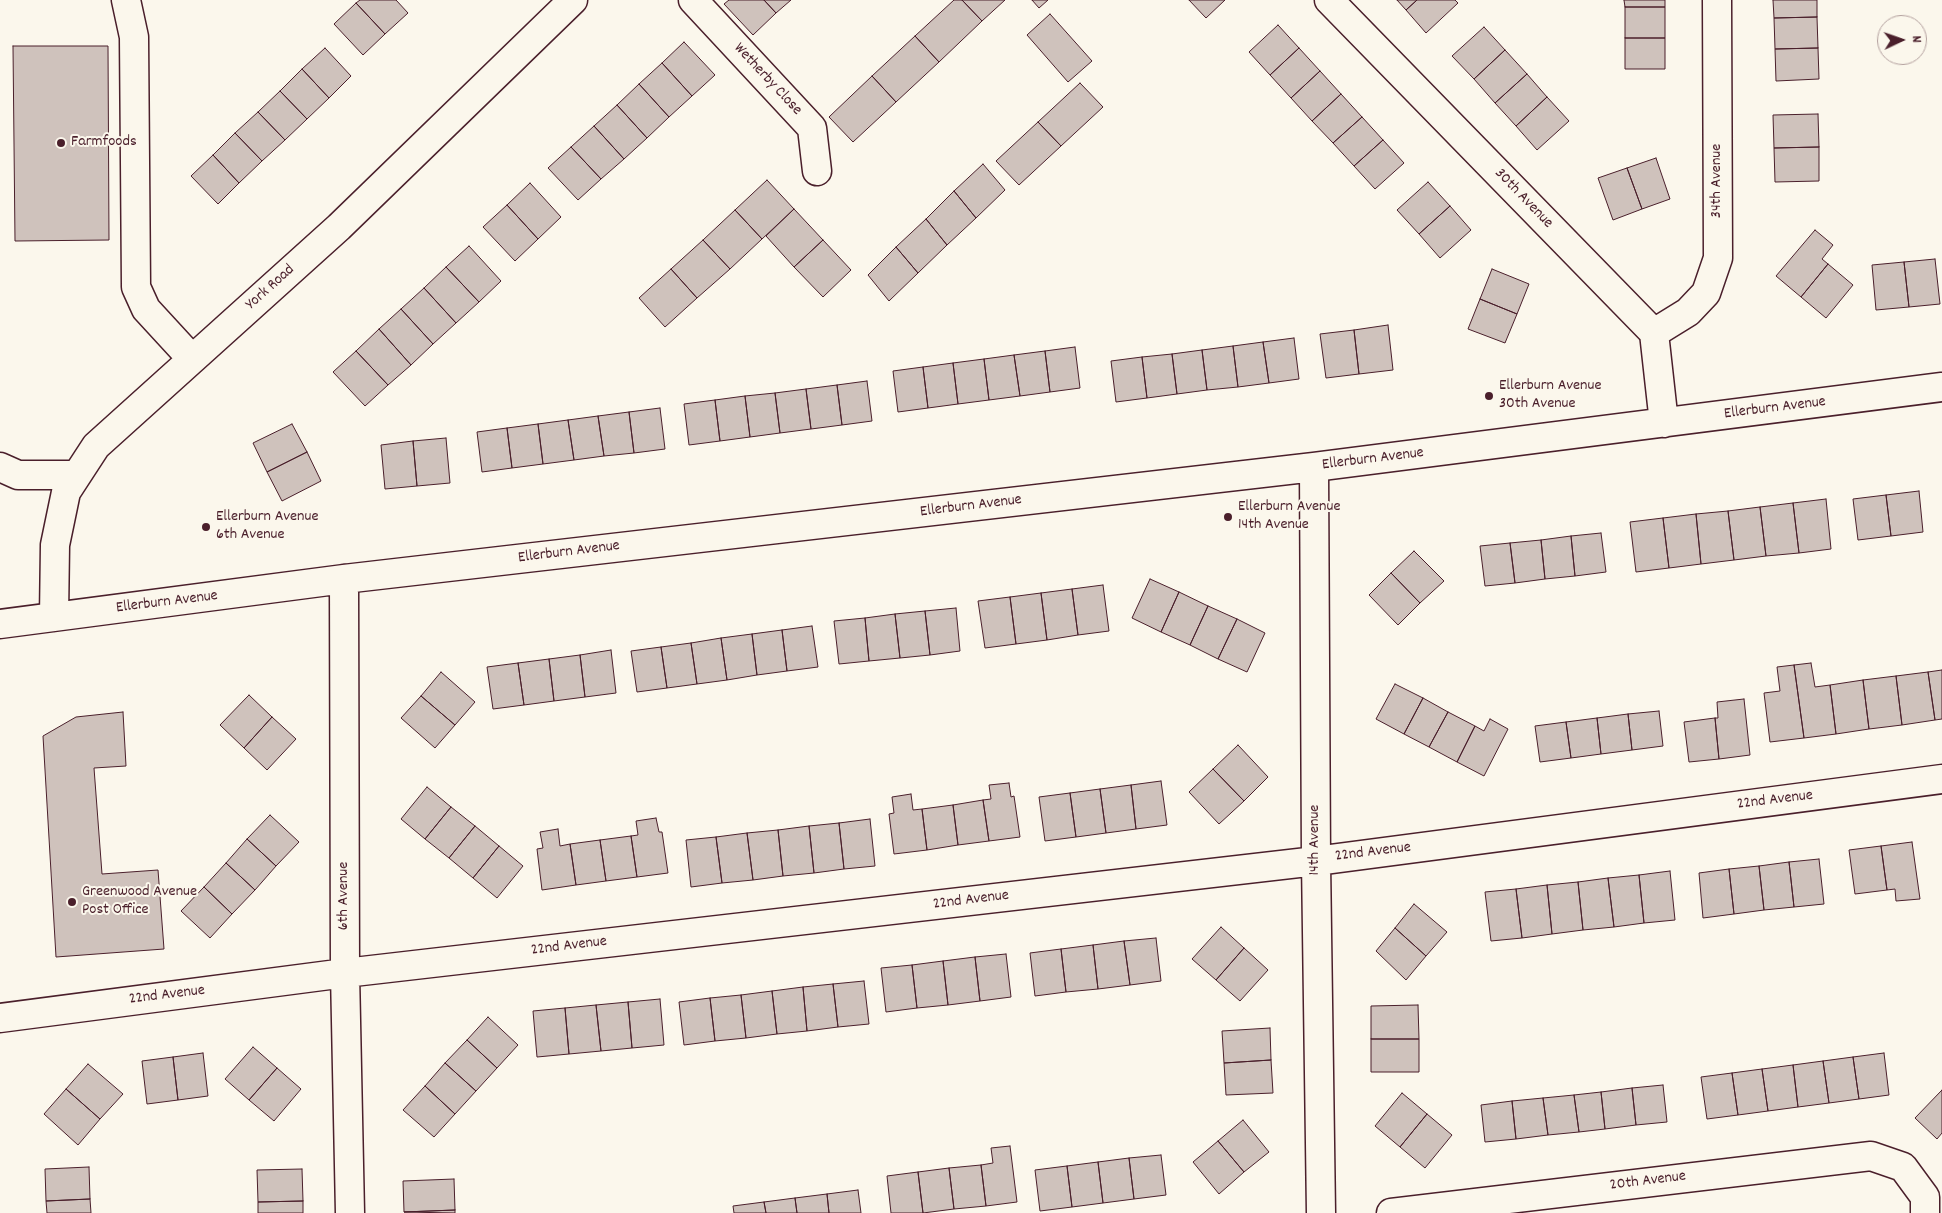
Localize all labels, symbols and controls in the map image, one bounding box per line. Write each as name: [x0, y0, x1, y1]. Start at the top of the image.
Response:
north arrow: [1877, 15, 1927, 65]
text: N: [1906, 35, 1926, 43]
street label: Wetherby Close: [729, 40, 805, 120]
place label: Farmfoods: [71, 133, 137, 153]
marker: Farmfoods: [55, 137, 67, 149]
street label: 34th Avenue: [1708, 144, 1728, 218]
street label: 30th Avenue: [1490, 165, 1556, 233]
street label: York Road: [243, 261, 299, 315]
place label: Ellerburn Avenue 30th Avenue: [1499, 377, 1601, 415]
marker: Ellerburn Avenue 30th Avenue: [1483, 390, 1495, 402]
street label: Ellerburn Avenue: [1723, 393, 1827, 425]
street label: Ellerburn Avenue: [1321, 444, 1425, 476]
street label: Ellerburn Avenue: [919, 491, 1023, 523]
place label: Ellerburn Avenue 14th Avenue: [1238, 498, 1340, 536]
place label: Ellerburn Avenue 6th Avenue: [216, 508, 318, 546]
marker: Ellerburn Avenue 14th Avenue: [1222, 511, 1234, 523]
marker: Ellerburn Avenue 6th Avenue: [200, 521, 212, 533]
street label: Ellerburn Avenue: [517, 537, 621, 569]
street label: Ellerburn Avenue: [115, 587, 219, 619]
street label: 22nd Avenue: [1736, 787, 1814, 815]
street label: 14th Avenue: [1306, 805, 1326, 875]
street label: 22nd Avenue: [1334, 839, 1412, 867]
street label: 6th Avenue: [335, 862, 355, 930]
place label: Greenwood Avenue Post Office: [82, 883, 197, 921]
street label: 22nd Avenue: [932, 887, 1010, 915]
marker: Greenwood Avenue Post Office: [66, 896, 78, 908]
street label: 22nd Avenue: [530, 933, 608, 961]
street label: 22nd Avenue: [128, 982, 206, 1010]
street label: 20th Avenue: [1609, 1168, 1687, 1196]

